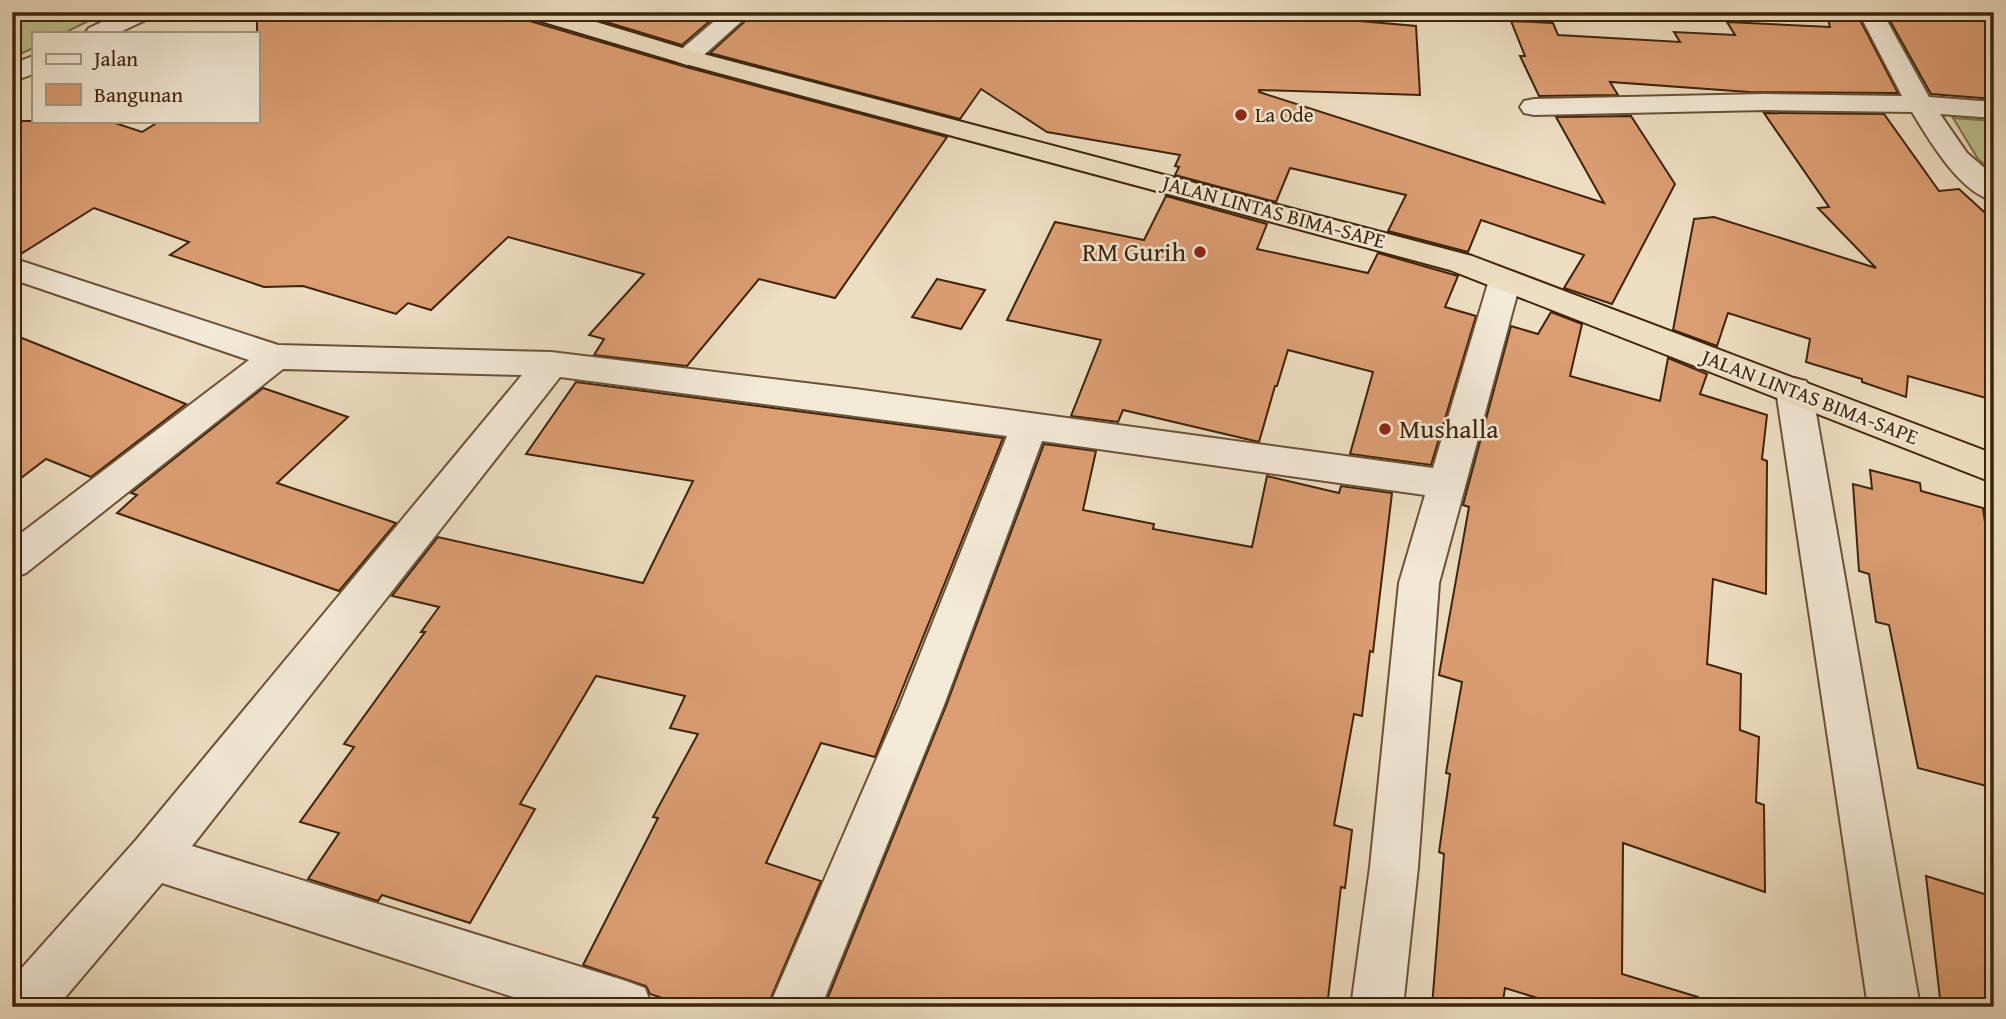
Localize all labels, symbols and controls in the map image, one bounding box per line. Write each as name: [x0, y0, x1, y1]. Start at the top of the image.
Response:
legend: [32, 32, 259, 122]
text: Jalan: [91, 43, 138, 74]
text: Bangunan: [94, 79, 183, 110]
place label: La Ode: [1255, 99, 1314, 130]
marker: La Ode: [1233, 107, 1249, 123]
street label: JALAN LINTAS BIMA-SAPE: [1156, 166, 1389, 256]
place label: RM Gurih: [1082, 232, 1186, 271]
marker: RM Gurih: [1192, 244, 1208, 260]
street label: JALAN LINTAS BIMA-SAPE: [1695, 340, 1923, 452]
place label: Mushalla: [1399, 409, 1499, 448]
marker: Mushalla: [1377, 421, 1393, 437]

